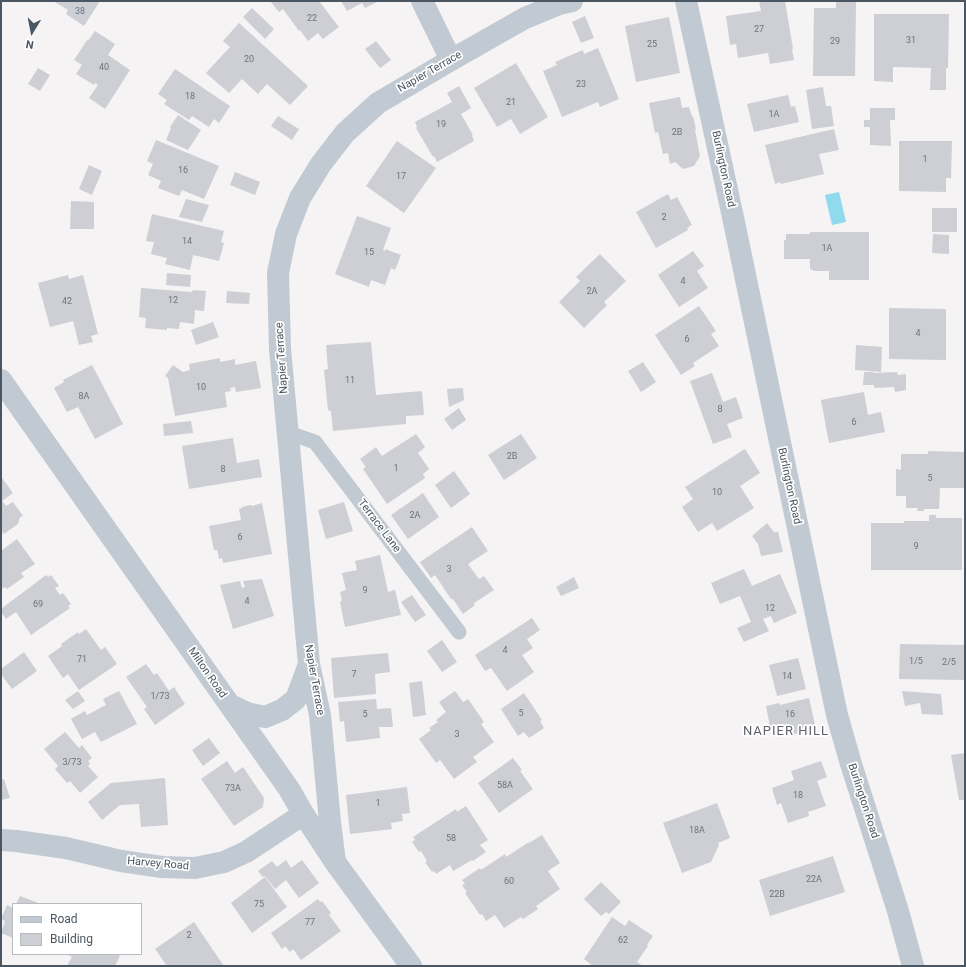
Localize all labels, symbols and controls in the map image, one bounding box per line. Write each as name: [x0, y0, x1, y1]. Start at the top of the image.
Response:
house number: 38: [75, 7, 85, 17]
north arrow: [12, 12, 52, 52]
house number: 22: [307, 14, 317, 24]
house number: 27: [754, 25, 764, 35]
house number: 31: [906, 36, 916, 46]
text: N: [25, 37, 35, 51]
house number: 29: [830, 37, 840, 47]
house number: 25: [647, 40, 657, 50]
street label: Napier Terrace: [396, 48, 464, 96]
house number: 20: [244, 55, 254, 65]
house number: 40: [99, 63, 109, 73]
house number: 23: [576, 80, 586, 90]
house number: 18: [185, 92, 195, 102]
house number: 21: [506, 98, 516, 108]
house number: 1A: [769, 110, 779, 120]
house number: 19: [436, 120, 446, 130]
house number: 2B: [672, 128, 682, 138]
street label: Burlington Road: [708, 129, 738, 209]
house number: 1: [922, 155, 928, 165]
house number: 16: [178, 166, 188, 176]
house number: 17: [396, 172, 406, 182]
house number: 2: [661, 213, 667, 223]
house number: 14: [182, 237, 192, 247]
house number: 1A: [822, 244, 832, 254]
house number: 15: [364, 248, 374, 258]
house number: 4: [680, 277, 686, 287]
house number: 2A: [587, 287, 597, 297]
house number: 12: [168, 296, 178, 306]
house number: 42: [62, 297, 72, 307]
street label: Napier Terrace: [273, 322, 291, 394]
house number: 4: [915, 329, 921, 339]
house number: 6: [684, 335, 690, 345]
house number: 11: [345, 376, 355, 386]
house number: 10: [196, 383, 206, 393]
house number: 8A: [79, 392, 89, 402]
house number: 8: [717, 405, 723, 415]
house number: 6: [851, 418, 857, 428]
street label: Burlington Road: [774, 446, 804, 526]
house number: 2B: [507, 452, 517, 462]
house number: 1: [393, 464, 399, 474]
house number: 8: [220, 465, 226, 475]
house number: 5: [927, 474, 933, 484]
house number: 10: [712, 488, 722, 498]
street label: Terrace Lane: [355, 497, 403, 555]
house number: 2A: [410, 511, 420, 521]
house number: 6: [237, 533, 243, 543]
house number: 9: [913, 542, 919, 552]
house number: 3: [446, 565, 452, 575]
house number: 9: [362, 586, 368, 596]
house number: 4: [244, 597, 250, 607]
house number: 69: [33, 600, 43, 610]
house number: 12: [765, 604, 775, 614]
street label: Napier Terrace: [301, 644, 327, 716]
street label: Milton Road: [185, 645, 229, 701]
house number: 4: [502, 646, 508, 656]
house number: 71: [77, 655, 87, 665]
house number: 1/5: [909, 657, 923, 667]
house number: 2/5: [942, 658, 956, 668]
house number: 7: [351, 670, 357, 680]
house number: 14: [782, 672, 792, 682]
house number: 1/73: [151, 692, 169, 702]
house number: 5: [518, 709, 524, 719]
house number: 5: [362, 710, 368, 720]
house number: 16: [785, 710, 795, 720]
district label: NAPIER HILL: [743, 724, 829, 740]
house number: 3: [454, 730, 460, 740]
house number: 3/73: [63, 758, 81, 768]
street label: Burlington Road: [845, 762, 881, 840]
house number: 58A: [497, 781, 513, 791]
house number: 73A: [225, 784, 241, 794]
house number: 18: [793, 791, 803, 801]
house number: 1: [375, 799, 381, 809]
house number: 18A: [689, 826, 705, 836]
house number: 58: [446, 834, 456, 844]
street label: Harvey Road: [127, 855, 189, 873]
house number: 22A: [806, 875, 822, 885]
house number: 60: [504, 877, 514, 887]
house number: 22B: [769, 890, 785, 900]
house number: 75: [254, 900, 264, 910]
legend: [12, 903, 142, 955]
text: Road: [50, 912, 78, 926]
house number: 77: [305, 918, 315, 928]
house number: 2: [186, 931, 192, 941]
text: Building: [50, 932, 93, 946]
house number: 62: [618, 936, 628, 946]

